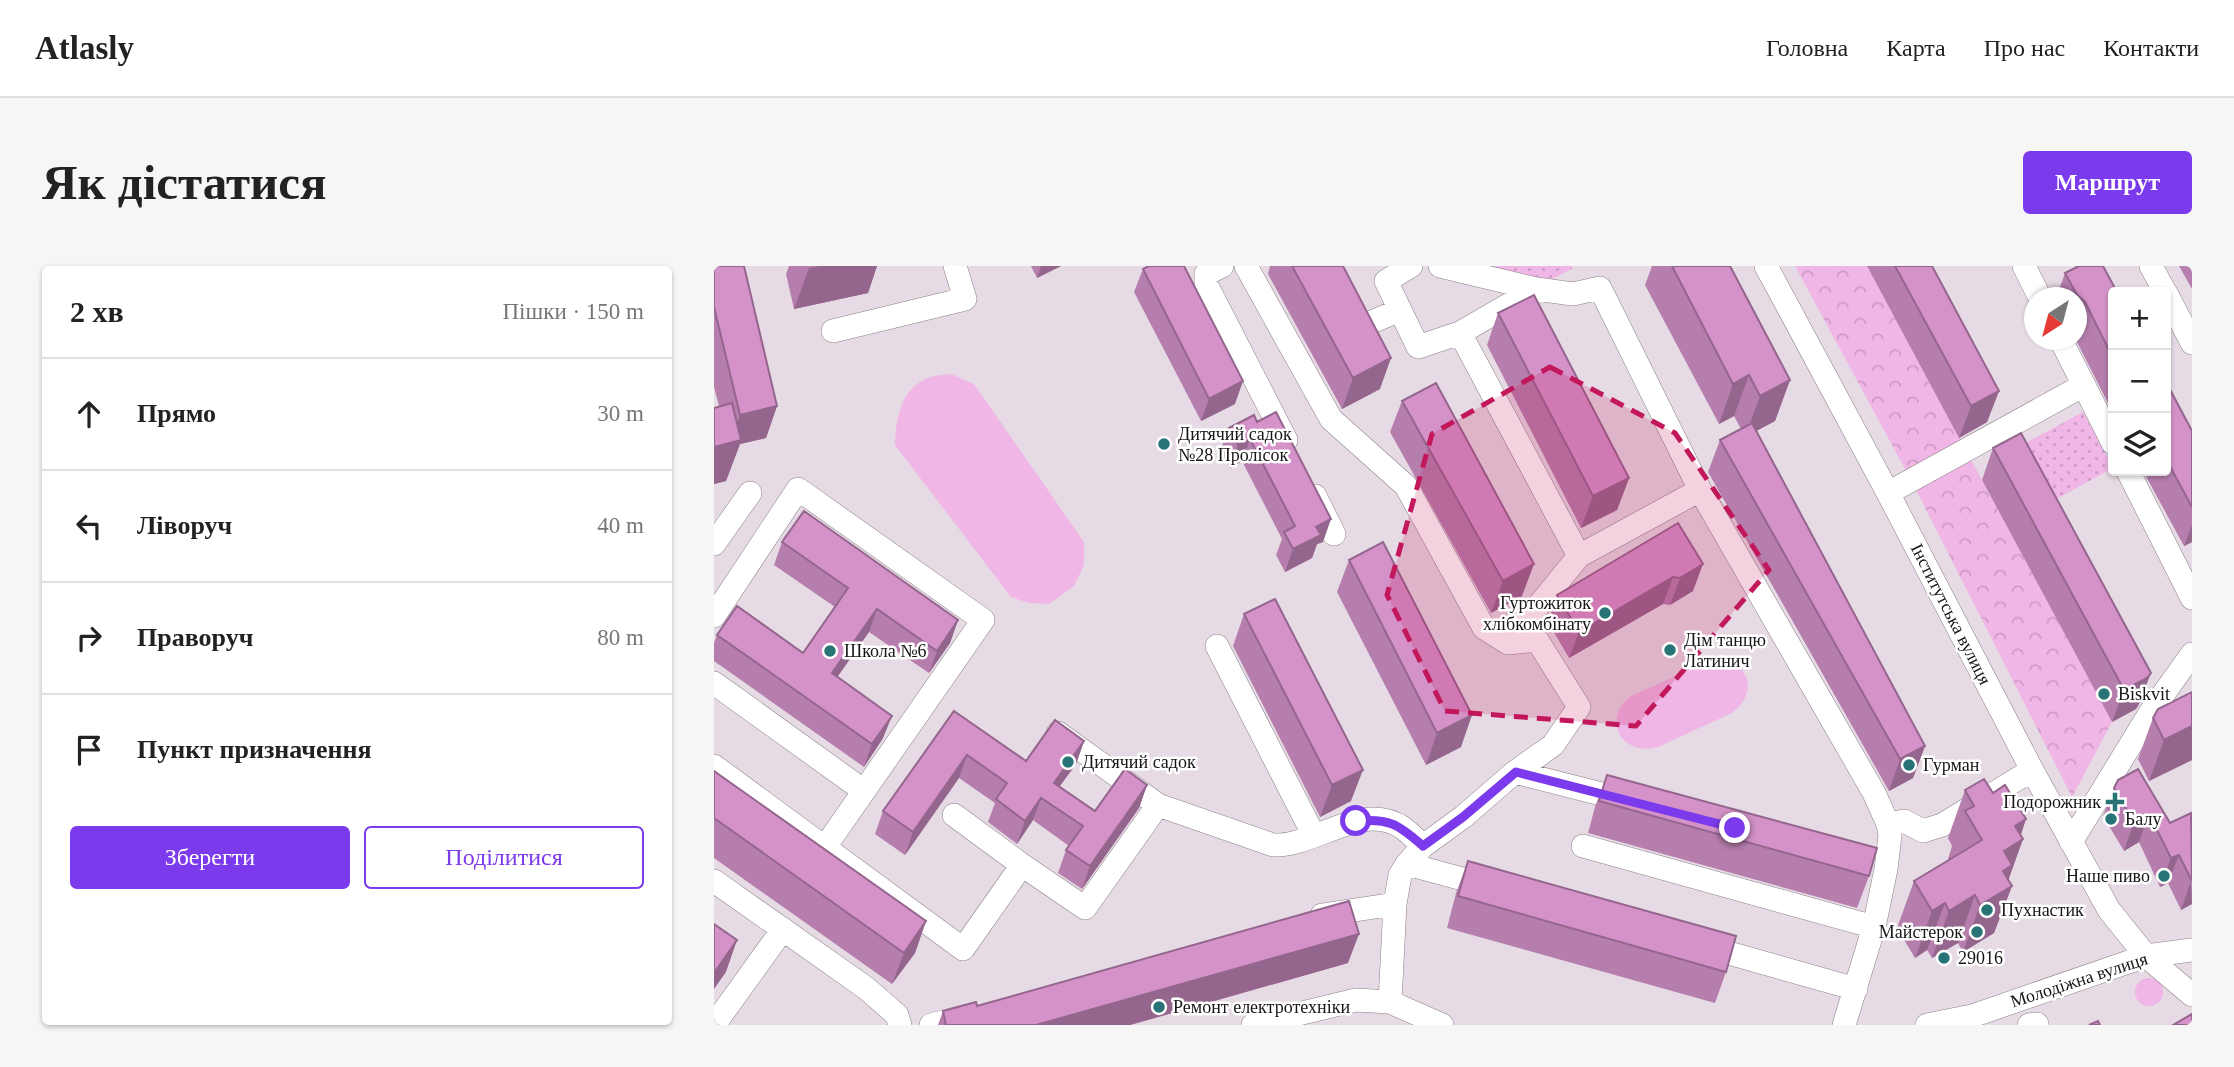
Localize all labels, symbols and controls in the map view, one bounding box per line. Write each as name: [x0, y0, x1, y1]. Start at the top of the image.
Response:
text: Atlasly: [35, 30, 134, 66]
text: Головна: [1766, 35, 1848, 61]
text: Карта: [1886, 35, 1946, 61]
text: Про нас: [1984, 35, 2065, 61]
text: Контакти: [2103, 35, 2199, 61]
button: Маршрут: [2023, 151, 2192, 214]
text: Як дістатися: [42, 155, 326, 210]
north arrow: [2024, 287, 2087, 350]
map controls: [2108, 287, 2171, 476]
button: +: [2108, 287, 2171, 350]
text: 2 хв: [70, 295, 124, 328]
text: Пішки · 150 m: [503, 299, 644, 324]
button: −: [2108, 350, 2171, 413]
icon: ahead: [70, 395, 108, 433]
text: Прямо: [137, 399, 216, 428]
text: 30 m: [597, 401, 644, 426]
button: layers: [2108, 413, 2171, 476]
place label: Дитячий садок №28 Пролісок: [1178, 424, 1292, 465]
marker: Дитячий садок №28 Пролісок: [1156, 436, 1172, 452]
icon: left: [70, 507, 108, 545]
text: Ліворуч: [137, 511, 232, 540]
text: 40 m: [597, 513, 644, 538]
street label: Інститутська вулиця: [1907, 540, 1995, 688]
place label: Гуртожиток хлібкомбінату: [1483, 593, 1591, 634]
marker: Гуртожиток хлібкомбінату: [1597, 605, 1613, 621]
icon: right: [70, 619, 108, 657]
text: Праворуч: [137, 623, 253, 652]
text: 80 m: [597, 625, 644, 650]
place label: Дім танцю Латинич: [1684, 630, 1766, 671]
place label: Школа №6: [844, 641, 926, 661]
marker: Дім танцю Латинич: [1662, 642, 1678, 658]
marker: Школа №6: [822, 643, 838, 659]
place label: Biskvit: [2118, 684, 2170, 704]
marker: Biskvit: [2096, 686, 2112, 702]
icon: arrive: [70, 731, 108, 769]
text: Пункт призначення: [137, 735, 372, 764]
place label: Дитячий садок: [1082, 752, 1196, 772]
marker: Дитячий садок: [1060, 754, 1076, 770]
place label: Гурман: [1923, 755, 1980, 775]
marker: Гурман: [1901, 757, 1917, 773]
place label: Подорожник: [2003, 792, 2101, 812]
marker: Подорожник: [2107, 794, 2123, 810]
route start: [1340, 805, 1371, 836]
place label: Балу: [2125, 809, 2161, 829]
marker: Балу: [2103, 811, 2119, 827]
route end: [1719, 812, 1750, 843]
button: Зберегти: [70, 826, 350, 889]
button: Поділитися: [364, 826, 644, 889]
place label: Наше пиво: [2066, 866, 2150, 886]
marker: Наше пиво: [2156, 868, 2172, 884]
place label: Пухнастик: [2001, 900, 2084, 920]
marker: Пухнастик: [1979, 902, 1995, 918]
place label: Майстерок: [1879, 922, 1963, 942]
marker: Майстерок: [1969, 924, 1985, 940]
place label: 29016: [1958, 948, 2003, 968]
street label: Молодіжна вулиця: [2008, 948, 2150, 1012]
marker: 29016: [1936, 950, 1952, 966]
place label: Ремонт електротехніки: [1173, 997, 1350, 1017]
marker: Ремонт електротехніки: [1151, 999, 1167, 1015]

